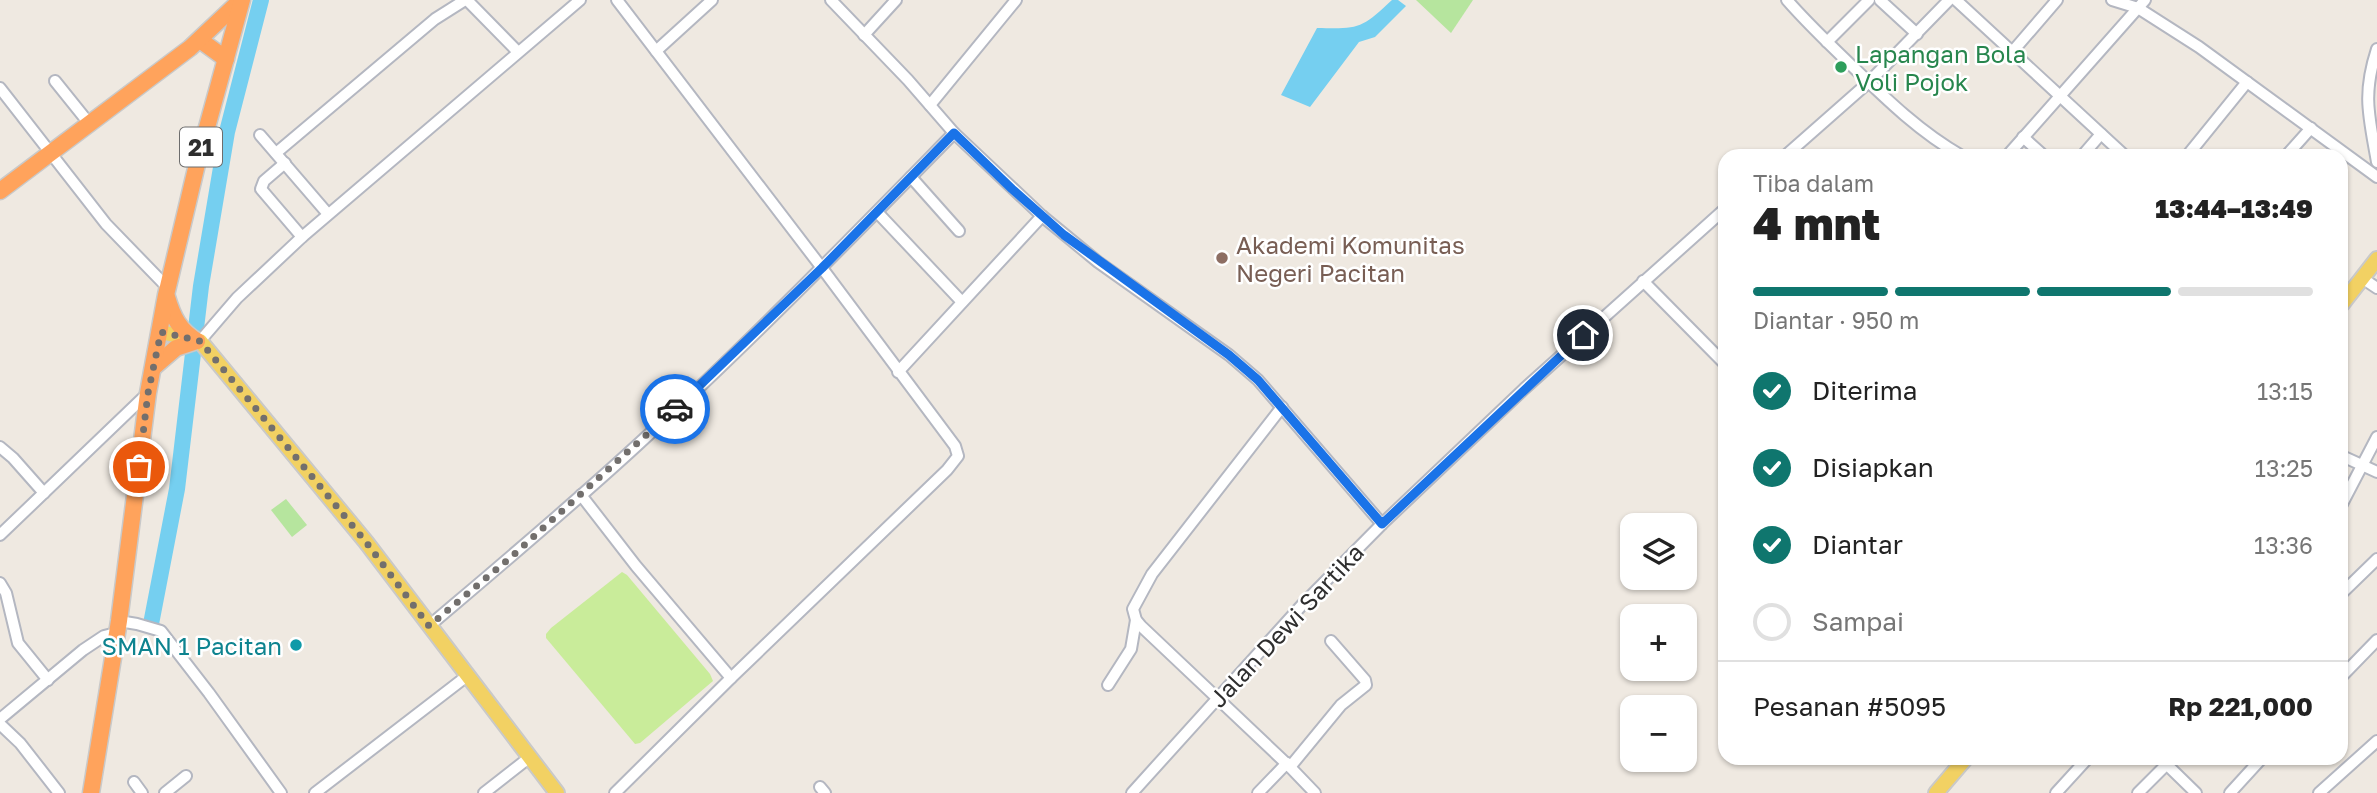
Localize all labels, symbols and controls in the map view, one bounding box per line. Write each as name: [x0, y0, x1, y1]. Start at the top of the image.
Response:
place label: Lapangan Bola Voli Pojok: [1855, 39, 2026, 96]
marker: Lapangan Bola Voli Pojok: [1833, 59, 1849, 75]
road number: 21: [180, 128, 222, 166]
text: Tiba dalam: [1753, 169, 1874, 197]
text: 13:44–13:49: [2155, 193, 2313, 224]
text: 4 mnt: [1753, 195, 1880, 250]
place label: Akademi Komunitas Negeri Pacitan: [1236, 230, 1465, 287]
marker: Akademi Komunitas Negeri Pacitan: [1214, 250, 1230, 266]
pin: [1553, 305, 1613, 365]
text: Diantar · 950 m: [1753, 306, 1919, 334]
icon: home: [1564, 316, 1602, 354]
icon: check: [1753, 372, 1791, 410]
courier: [640, 374, 710, 444]
text: Diterima: [1812, 375, 1917, 406]
text: 13:15: [2257, 377, 2313, 405]
icon: car: [656, 390, 694, 428]
pin: [109, 437, 169, 497]
icon: bag: [120, 448, 158, 486]
icon: check: [1753, 449, 1791, 487]
text: Disiapkan: [1812, 452, 1934, 483]
text: 13:25: [2255, 454, 2313, 482]
map controls: [1620, 513, 1697, 772]
button: layers: [1620, 513, 1697, 590]
icon: check: [1753, 526, 1791, 564]
text: Diantar: [1812, 529, 1903, 560]
text: 13:36: [2254, 531, 2313, 559]
street label: Jalan Dewi Sartika: [1203, 537, 1369, 713]
button: +: [1620, 604, 1697, 681]
text: Sampai: [1812, 606, 1904, 637]
place label: SMAN 1 Pacitan: [102, 631, 282, 660]
marker: SMAN 1 Pacitan: [288, 637, 304, 653]
text: Pesanan #5095: [1753, 691, 1946, 722]
text: Rp 221,000: [2168, 691, 2313, 722]
button: −: [1620, 695, 1697, 772]

